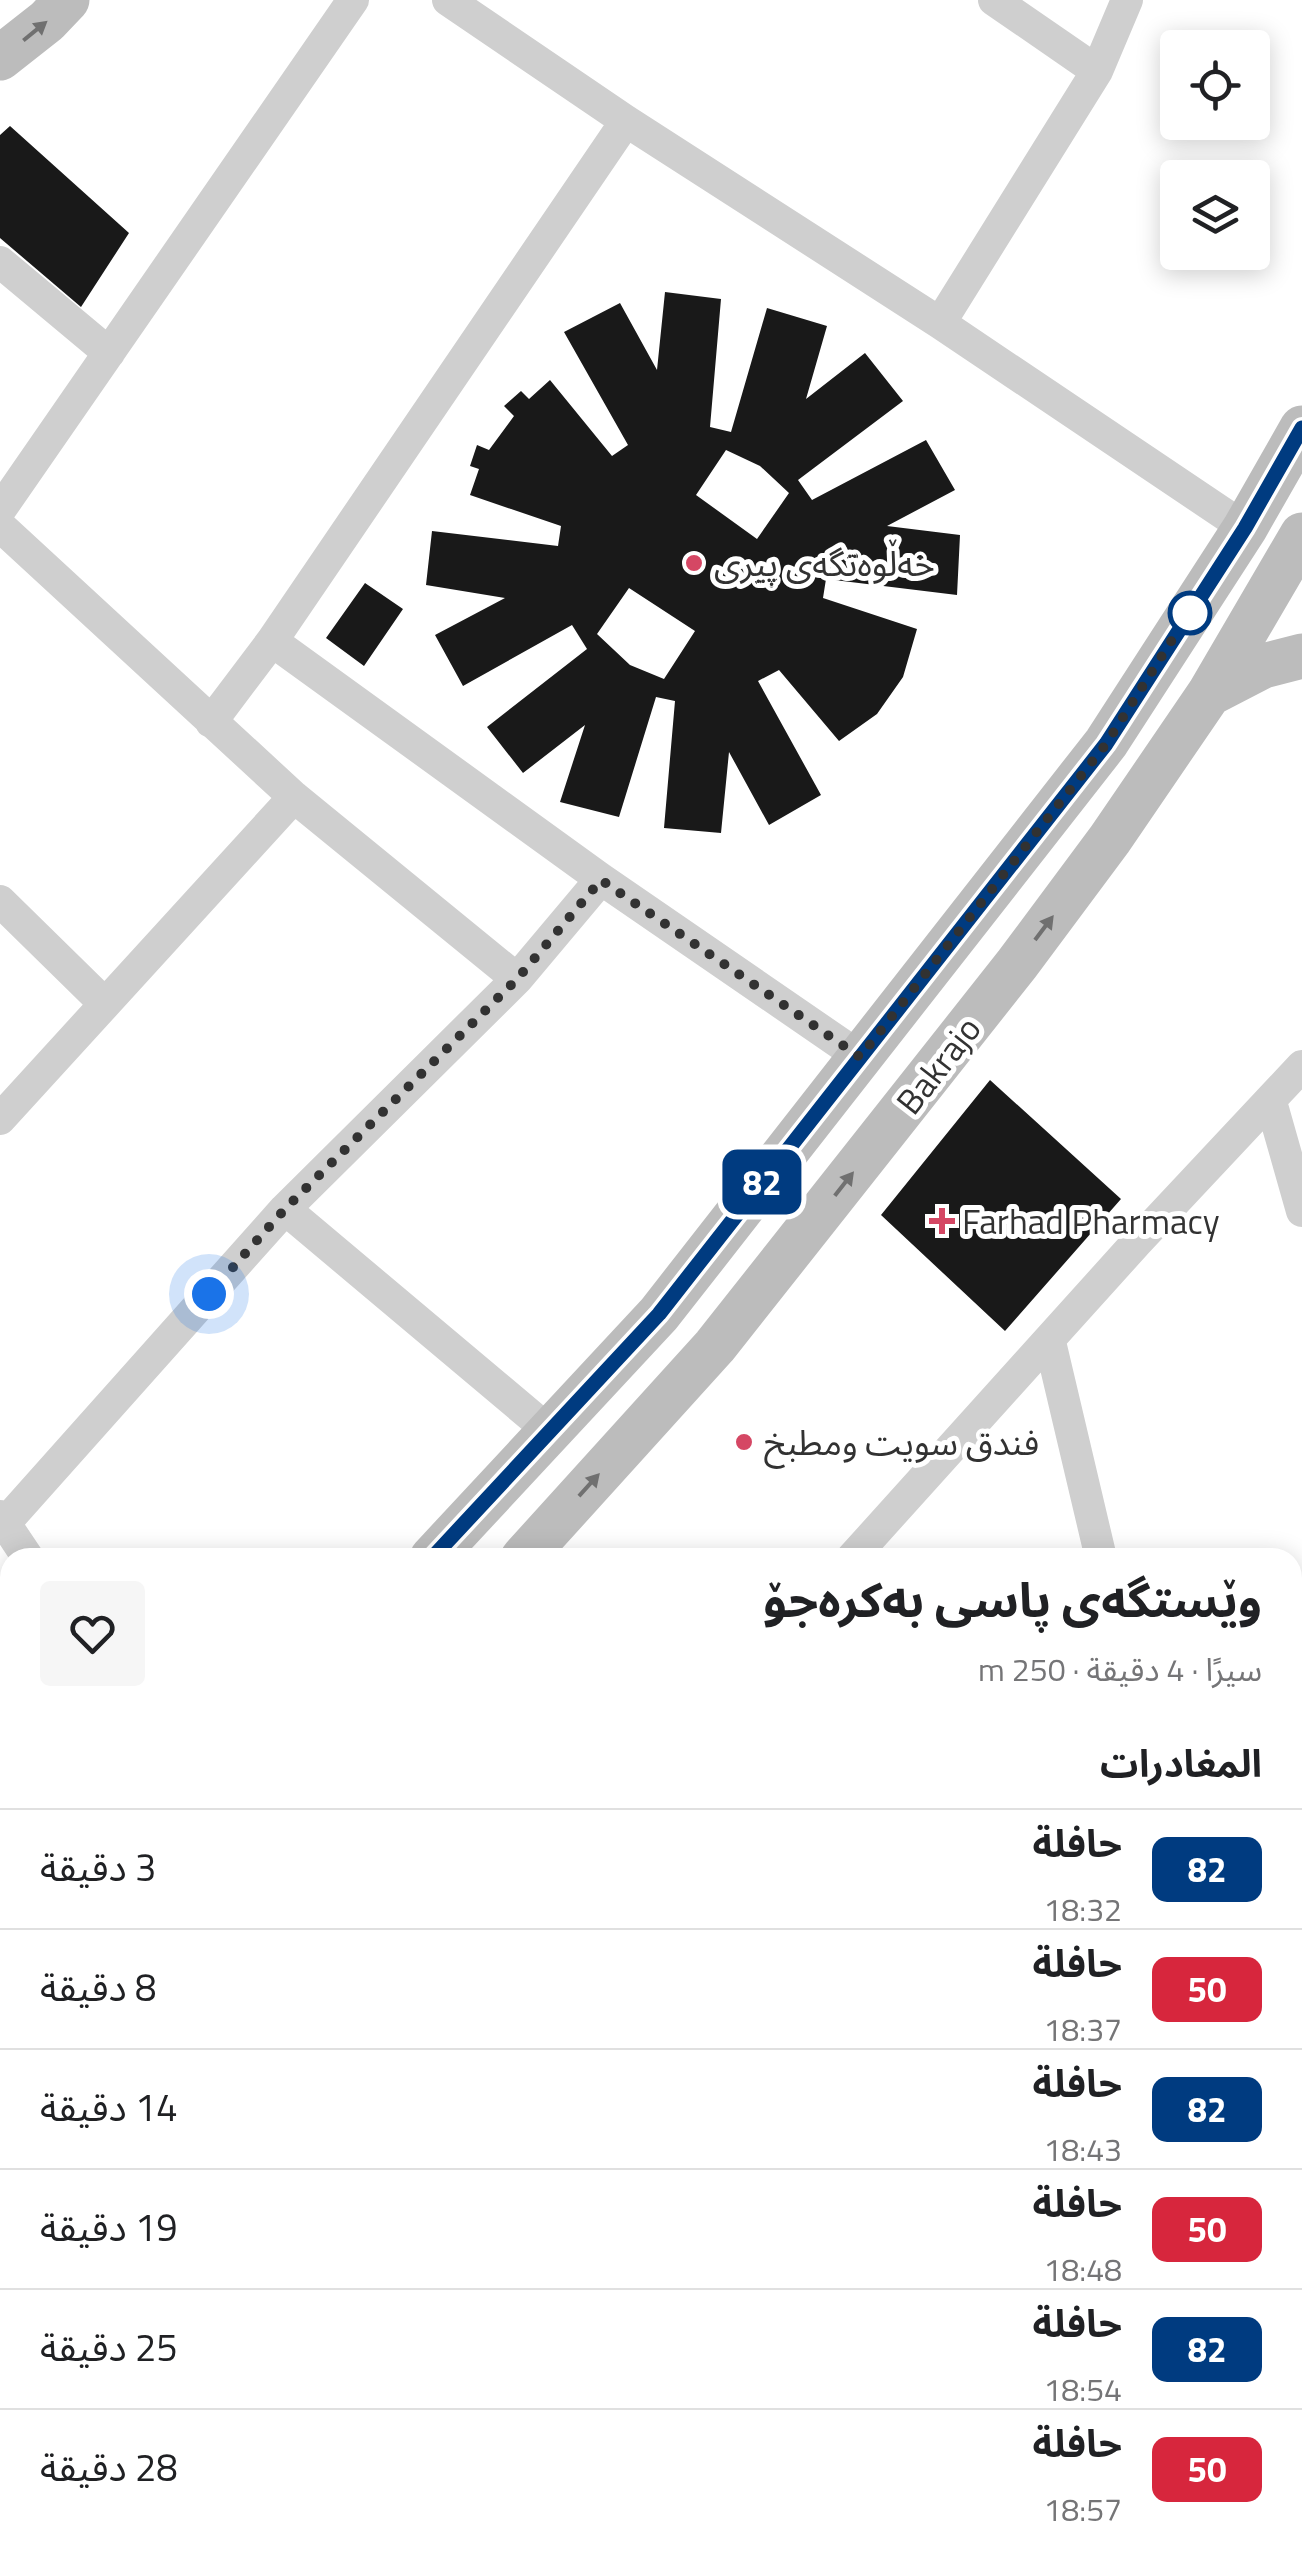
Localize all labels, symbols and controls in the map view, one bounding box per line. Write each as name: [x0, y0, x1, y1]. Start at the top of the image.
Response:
one-way arrow: [22, 21, 48, 42]
map controls: [1160, 30, 1270, 270]
button: locate: [1160, 30, 1270, 140]
button: layers: [1160, 160, 1270, 270]
place label: خەڵوەتگەی پیری: [714, 536, 935, 590]
marker: خەڵوەتگەی پیری: [683, 552, 705, 574]
unlabelled marker: [1169, 592, 1211, 634]
one-way arrow: [1034, 915, 1054, 941]
street label: Bakrajo: [882, 1004, 994, 1126]
line badge: 82: [717, 1150, 807, 1214]
text: 82: [742, 1155, 782, 1209]
one-way arrow: [833, 1171, 853, 1197]
place label: Farhad Pharmacy: [962, 1194, 1220, 1248]
marker: Farhad Pharmacy: [931, 1210, 953, 1232]
your location: [184, 1269, 234, 1319]
place label: فندق سويت ومطبخ: [764, 1415, 1039, 1469]
marker: فندق سويت ومطبخ: [733, 1431, 755, 1453]
one-way arrow: [577, 1473, 599, 1498]
text: وێستگەی پاسی بەکرەجۆ: [763, 1563, 1262, 1636]
button: heart: [40, 1581, 145, 1686]
text: سيرًا · 4 دقيقة · 250 m: [978, 1645, 1262, 1693]
text: المغادرات: [1100, 1734, 1262, 1792]
text: حافلة: [1033, 1814, 1122, 1872]
text: 3 دقيقة: [40, 1838, 156, 1896]
text: 82: [1187, 1842, 1227, 1896]
text: 18:32: [1043, 1885, 1122, 1933]
text: حافلة: [1033, 1934, 1122, 1992]
text: 8 دقيقة: [40, 1958, 156, 2016]
text: 50: [1187, 1962, 1227, 2016]
text: 18:37: [1043, 2005, 1122, 2053]
text: حافلة: [1033, 2054, 1122, 2112]
text: 14 دقيقة: [40, 2078, 178, 2136]
text: 82: [1187, 2082, 1227, 2136]
text: 18:43: [1043, 2125, 1122, 2173]
text: حافلة: [1033, 2174, 1122, 2232]
text: 19 دقيقة: [40, 2198, 178, 2256]
text: 50: [1187, 2202, 1227, 2256]
text: 18:48: [1043, 2245, 1122, 2293]
text: حافلة: [1033, 2294, 1122, 2352]
text: 25 دقيقة: [40, 2318, 178, 2376]
text: 82: [1187, 2322, 1227, 2376]
text: 18:54: [1043, 2365, 1122, 2413]
text: حافلة: [1033, 2414, 1122, 2472]
text: 28 دقيقة: [40, 2438, 178, 2496]
text: 50: [1187, 2442, 1227, 2496]
text: 18:57: [1043, 2485, 1122, 2533]

